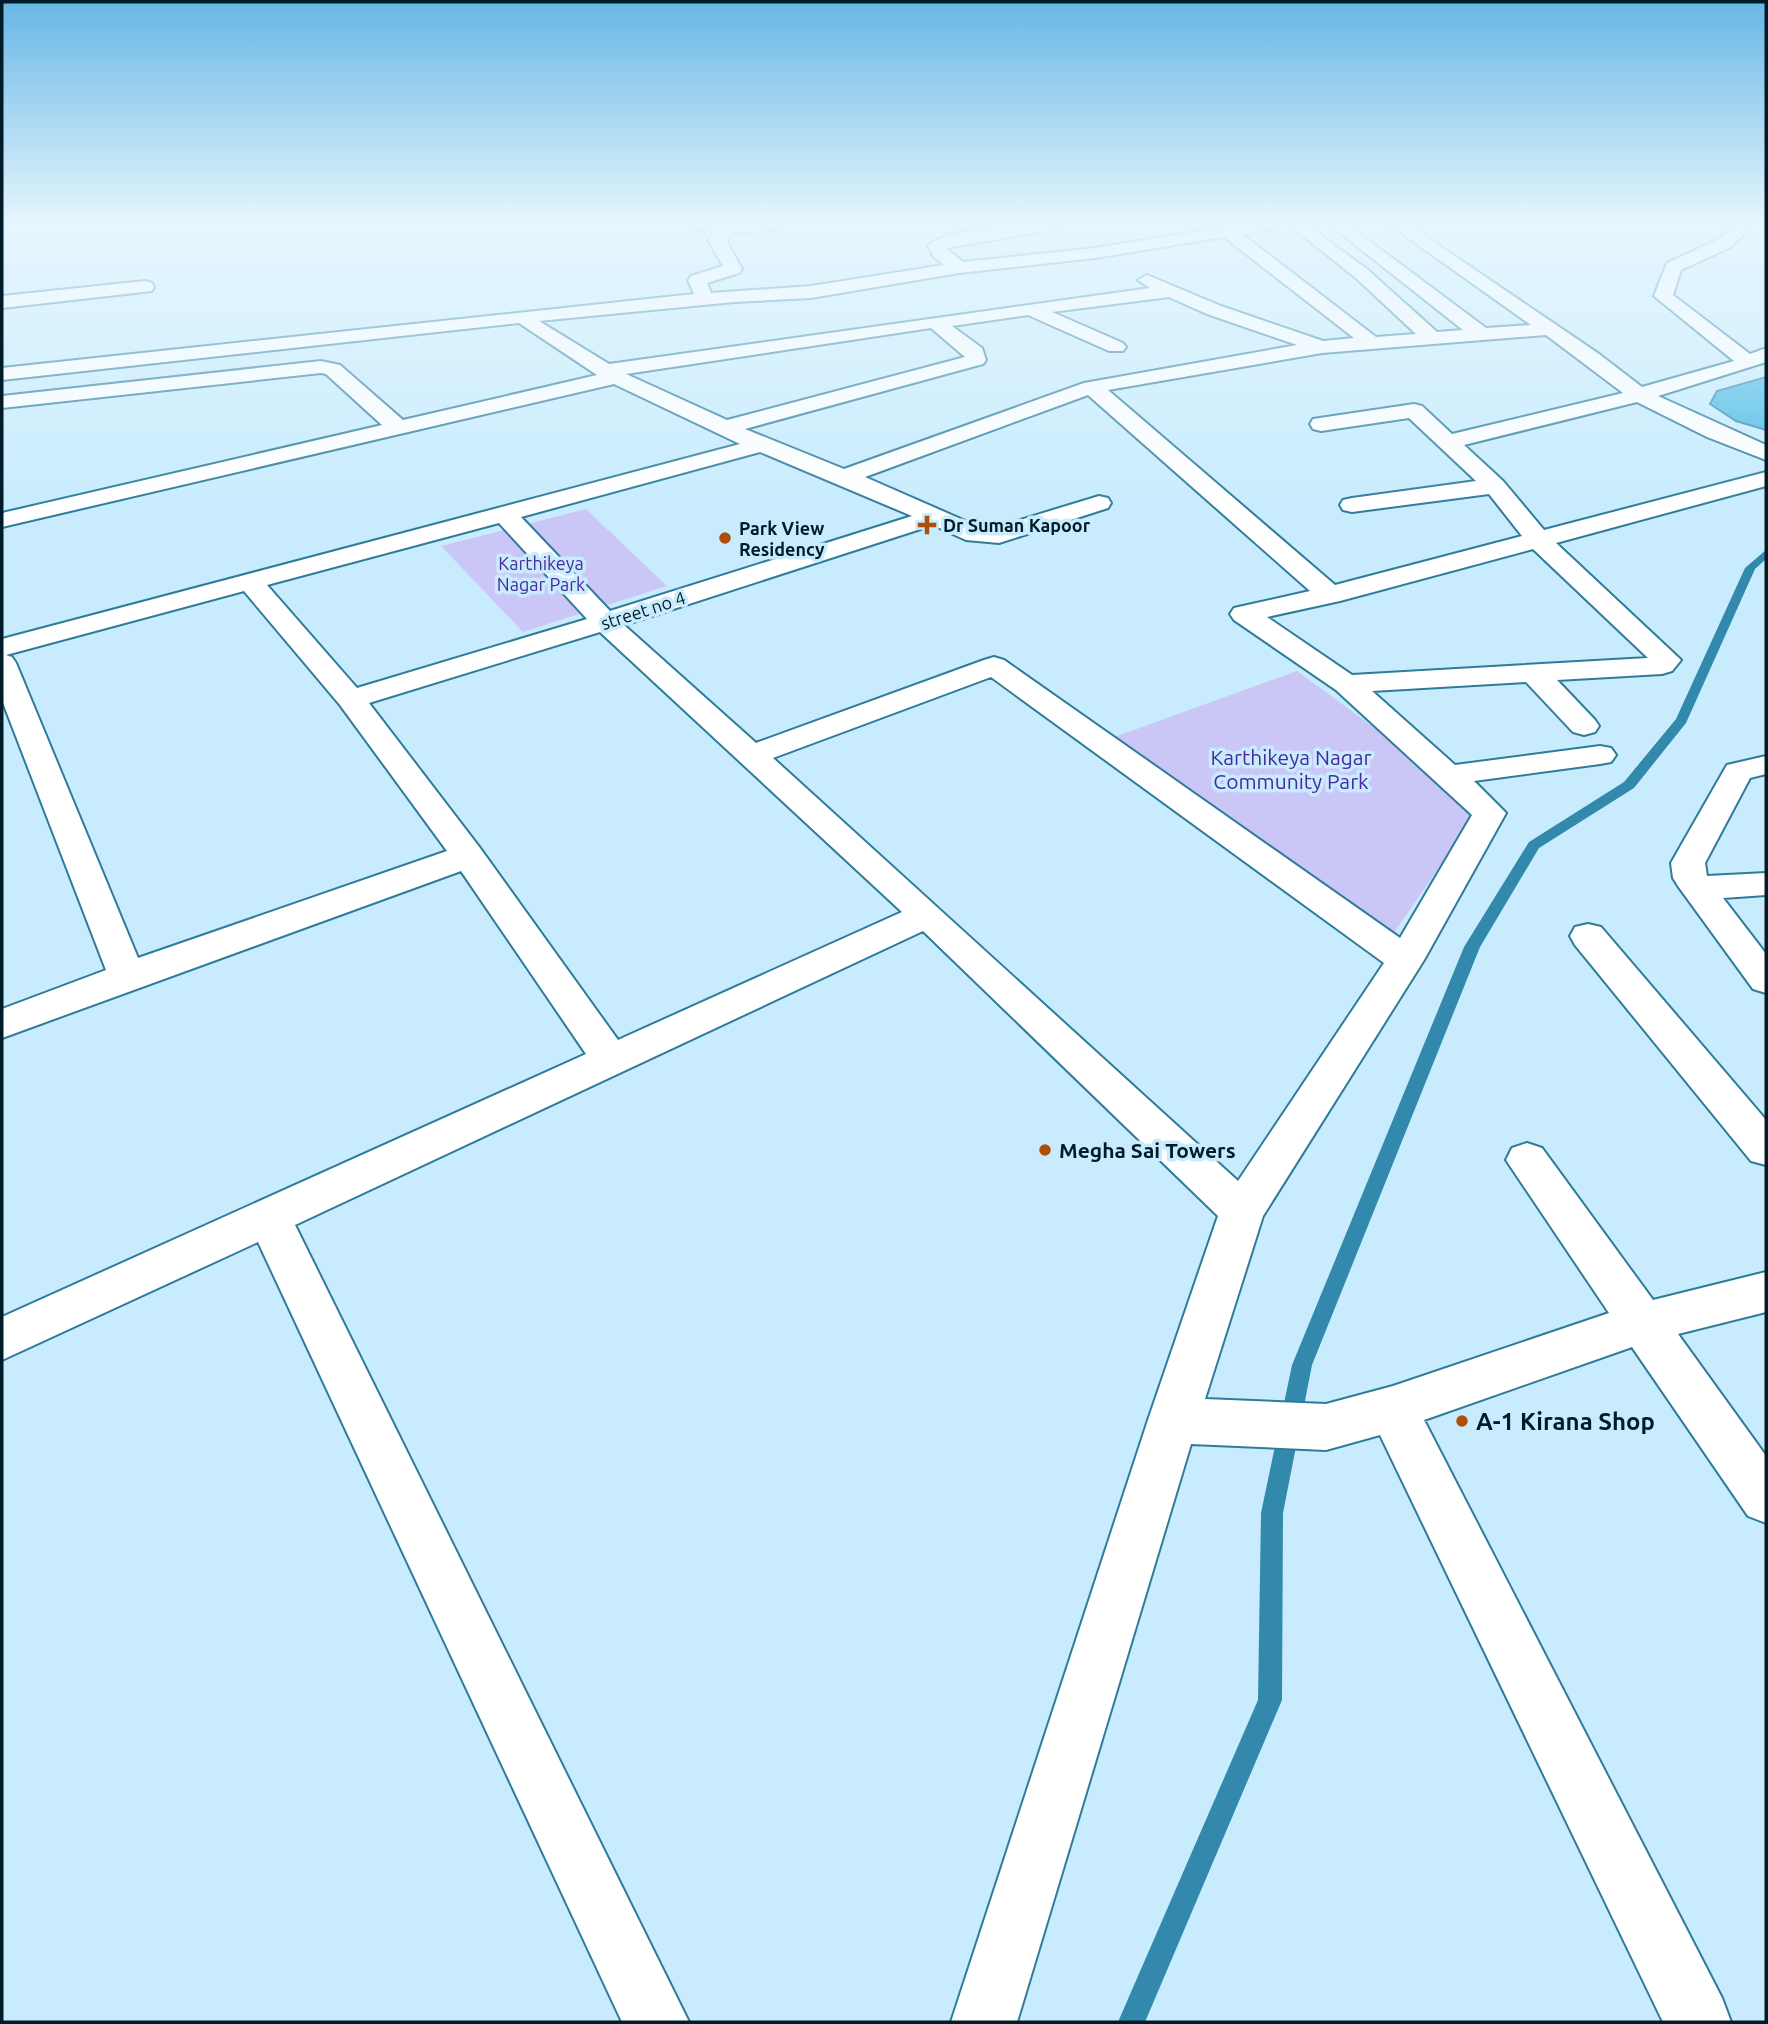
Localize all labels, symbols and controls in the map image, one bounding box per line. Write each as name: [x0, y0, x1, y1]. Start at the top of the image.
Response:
marker: Dr Suman Kapoor: [917, 515, 937, 535]
place label: Dr Suman Kapoor: [943, 515, 1091, 535]
place label: Park View Residency: [739, 518, 825, 559]
marker: Park View Residency: [717, 530, 733, 546]
park label: Karthikeya Nagar Park: [497, 553, 585, 594]
street label: street no 4: [598, 587, 688, 633]
park label: Karthikeya Nagar Community Park: [1210, 745, 1372, 793]
place label: Megha Sai Towers: [1059, 1138, 1236, 1162]
marker: Megha Sai Towers: [1037, 1142, 1053, 1158]
place label: A-1 Kirana Shop: [1476, 1408, 1655, 1435]
marker: A-1 Kirana Shop: [1454, 1413, 1470, 1429]

